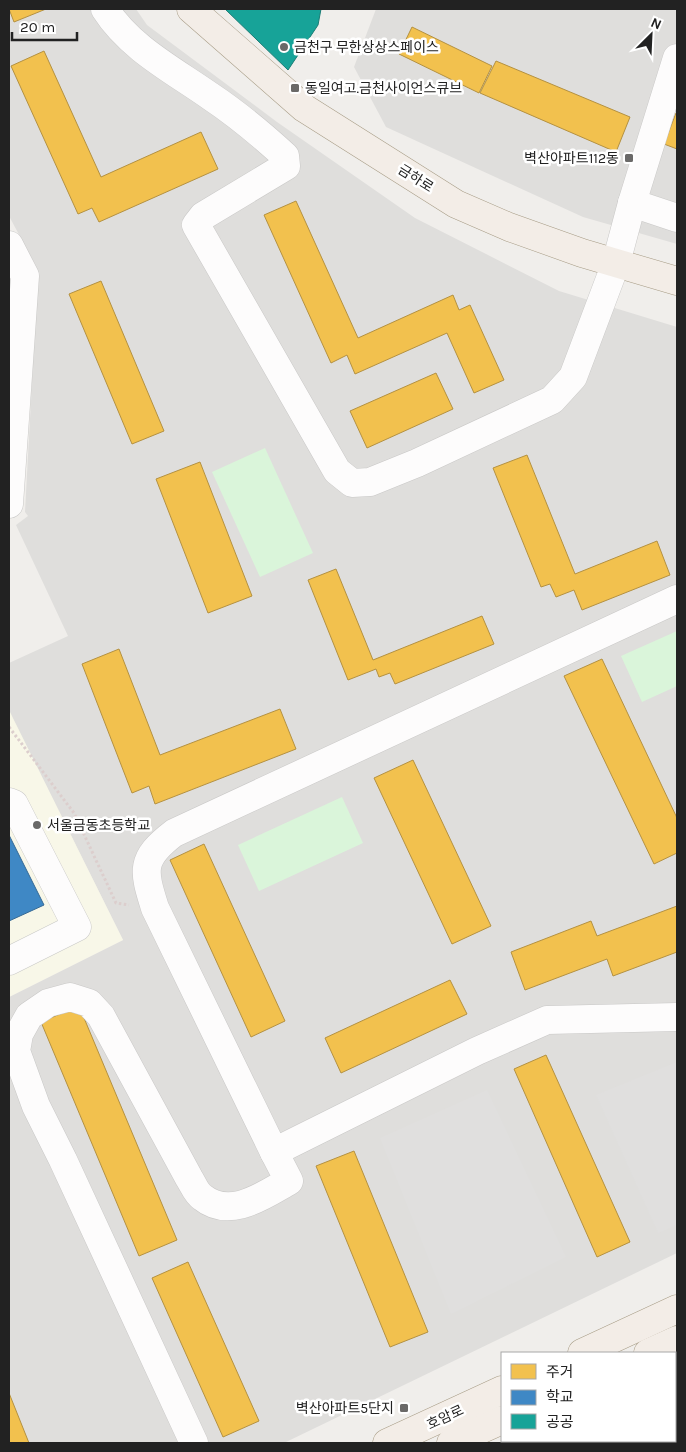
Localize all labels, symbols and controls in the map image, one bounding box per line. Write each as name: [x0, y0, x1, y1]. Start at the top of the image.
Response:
scale bar: [12, 10, 78, 42]
north arrow: [626, 10, 676, 60]
text: N: [648, 14, 664, 33]
text: 20 m: [20, 18, 55, 36]
place label: 금천구 무한상상스페이스: [294, 39, 439, 56]
marker: 금천구 무한상상스페이스: [278, 41, 290, 53]
place label: 동일여고.금천사이언스큐브: [305, 80, 462, 97]
marker: 동일여고.금천사이언스큐브: [289, 82, 301, 94]
place label: 벽산아파트112동: [524, 150, 619, 167]
marker: 벽산아파트112동: [623, 152, 635, 164]
street label: 금하로: [395, 161, 437, 196]
place label: 서울금동초등학교: [47, 817, 150, 834]
marker: 서울금동초등학교: [31, 819, 43, 831]
legend: [501, 1352, 676, 1442]
text: 주거: [546, 1363, 574, 1381]
text: 학교: [546, 1388, 574, 1406]
place label: 벽산아파트5단지: [296, 1400, 394, 1417]
marker: 벽산아파트5단지: [398, 1402, 410, 1414]
street label: 호암로: [424, 1402, 466, 1433]
text: 공공: [546, 1413, 574, 1431]

